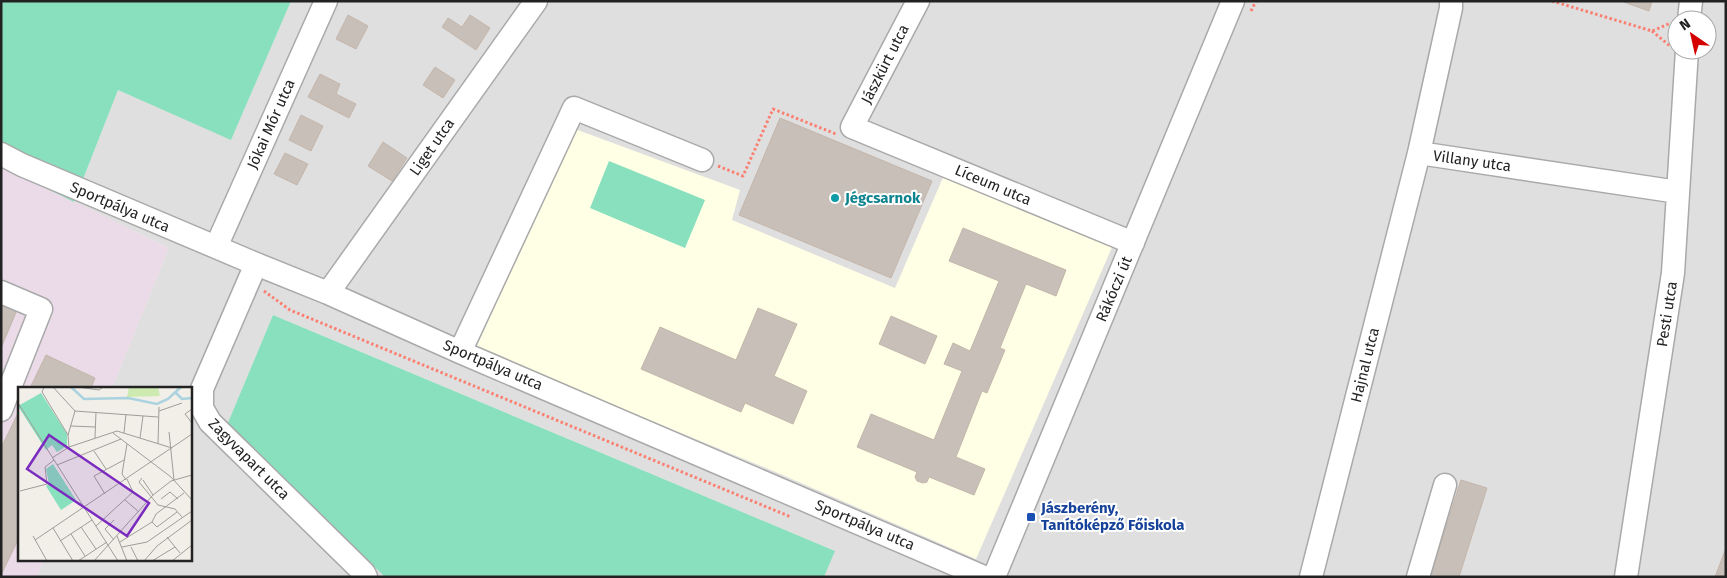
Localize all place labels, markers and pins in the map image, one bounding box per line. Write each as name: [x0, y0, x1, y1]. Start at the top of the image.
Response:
place label: Jégcsarnok: [844, 189, 921, 207]
marker: Jégcsarnok: [829, 192, 841, 204]
place label: Jászberény, Tanítóképző Főiskola: [1040, 499, 1184, 534]
marker: Jászberény, Tanítóképző Főiskola: [1025, 511, 1037, 523]

